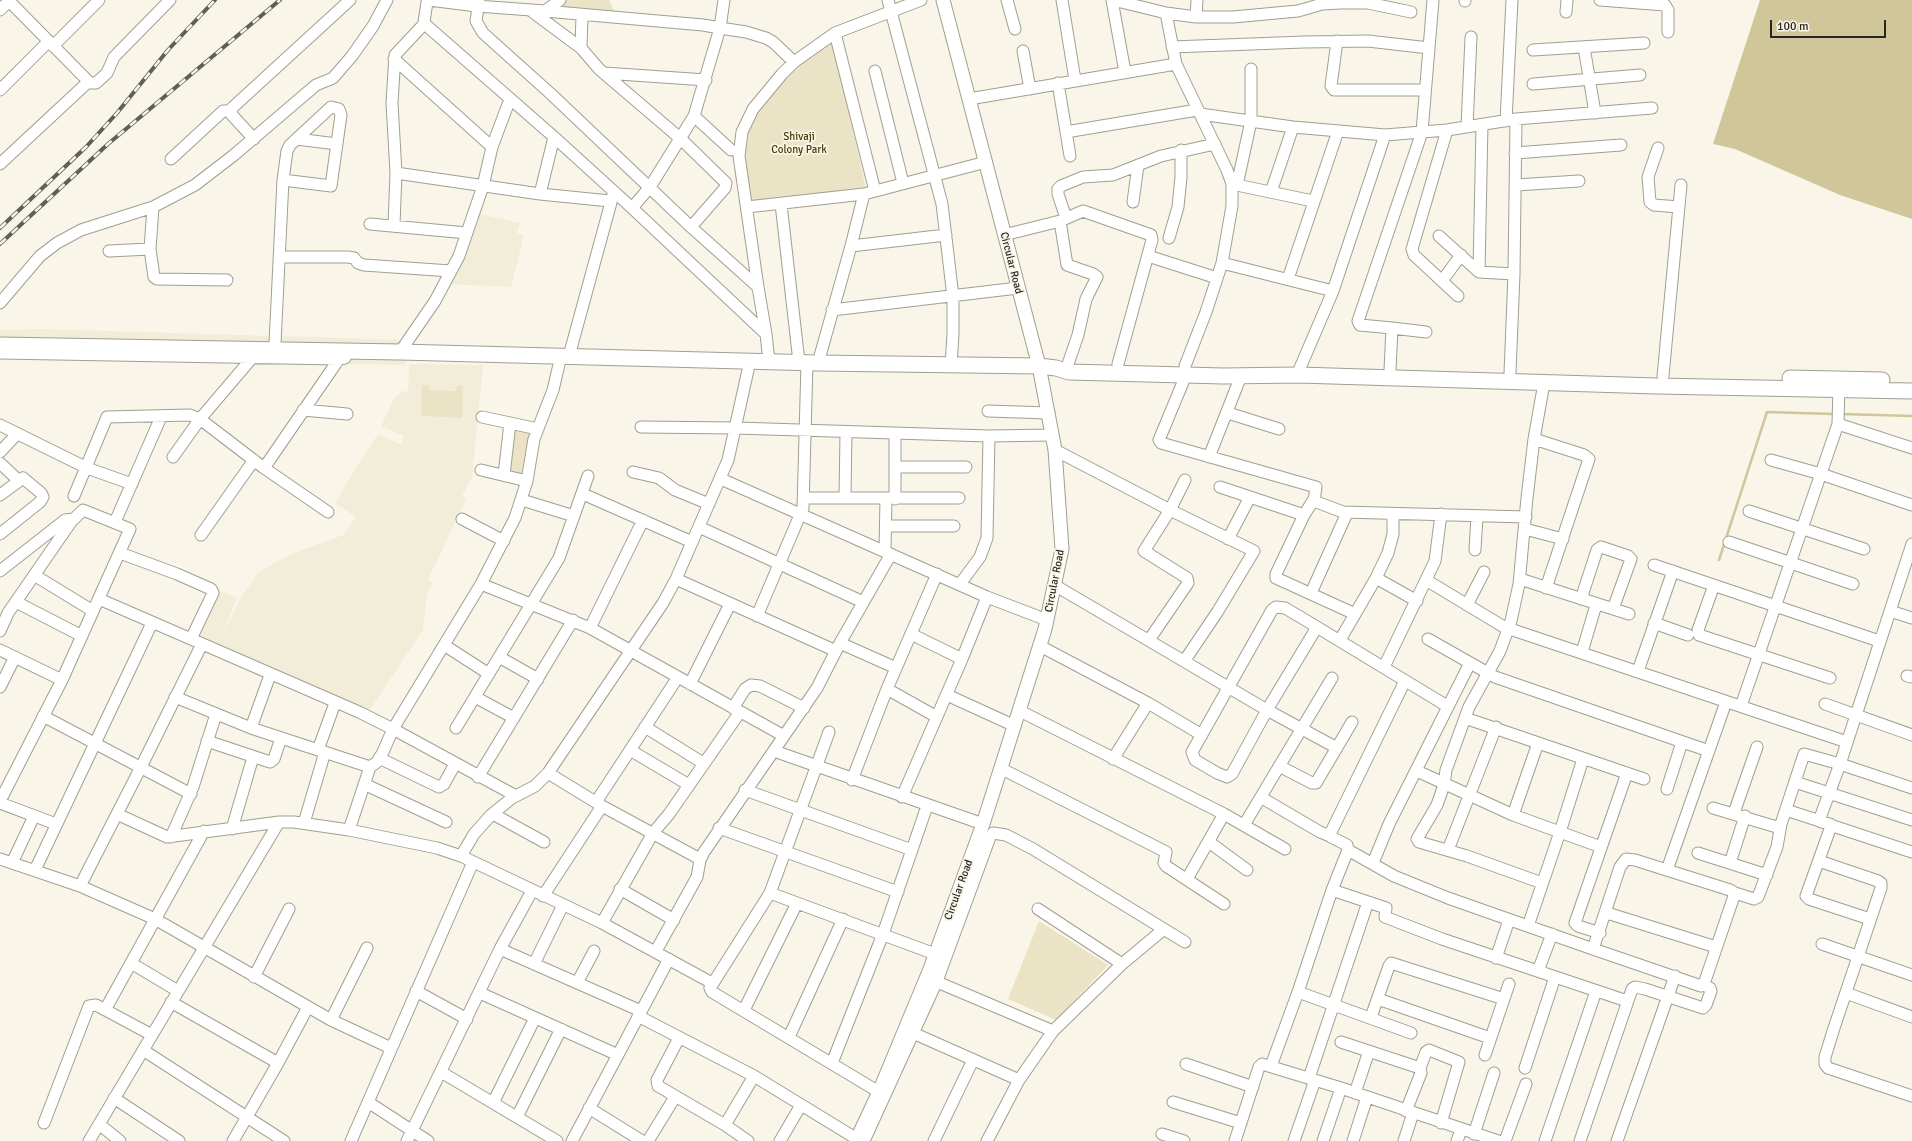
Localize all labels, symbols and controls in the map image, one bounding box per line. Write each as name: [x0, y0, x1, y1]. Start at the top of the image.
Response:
scale bar: [1772, 12, 1888, 38]
text: 100 m: [1777, 19, 1809, 34]
park label: Shivaji Colony Park: [771, 130, 827, 156]
street label: Circular Road: [997, 231, 1025, 295]
street label: Circular Road: [1042, 549, 1068, 613]
street label: Circular Road: [942, 858, 976, 922]

